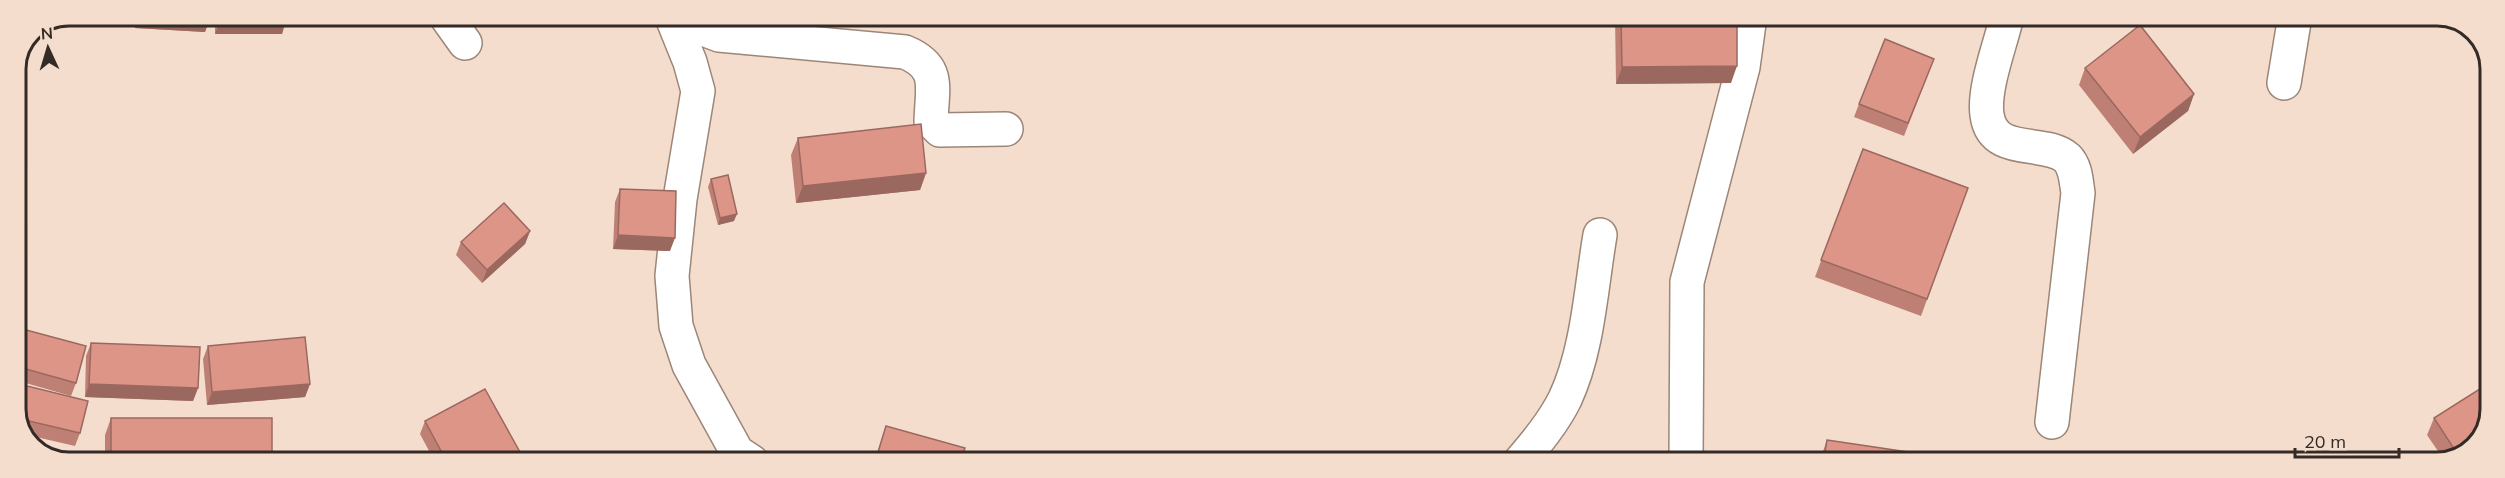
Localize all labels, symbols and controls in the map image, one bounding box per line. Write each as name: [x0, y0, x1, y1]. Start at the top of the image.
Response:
north arrow: [18, 18, 78, 78]
text: N: [40, 23, 54, 43]
scale bar: [2295, 421, 2398, 459]
text: 20 m: [2304, 430, 2346, 453]

